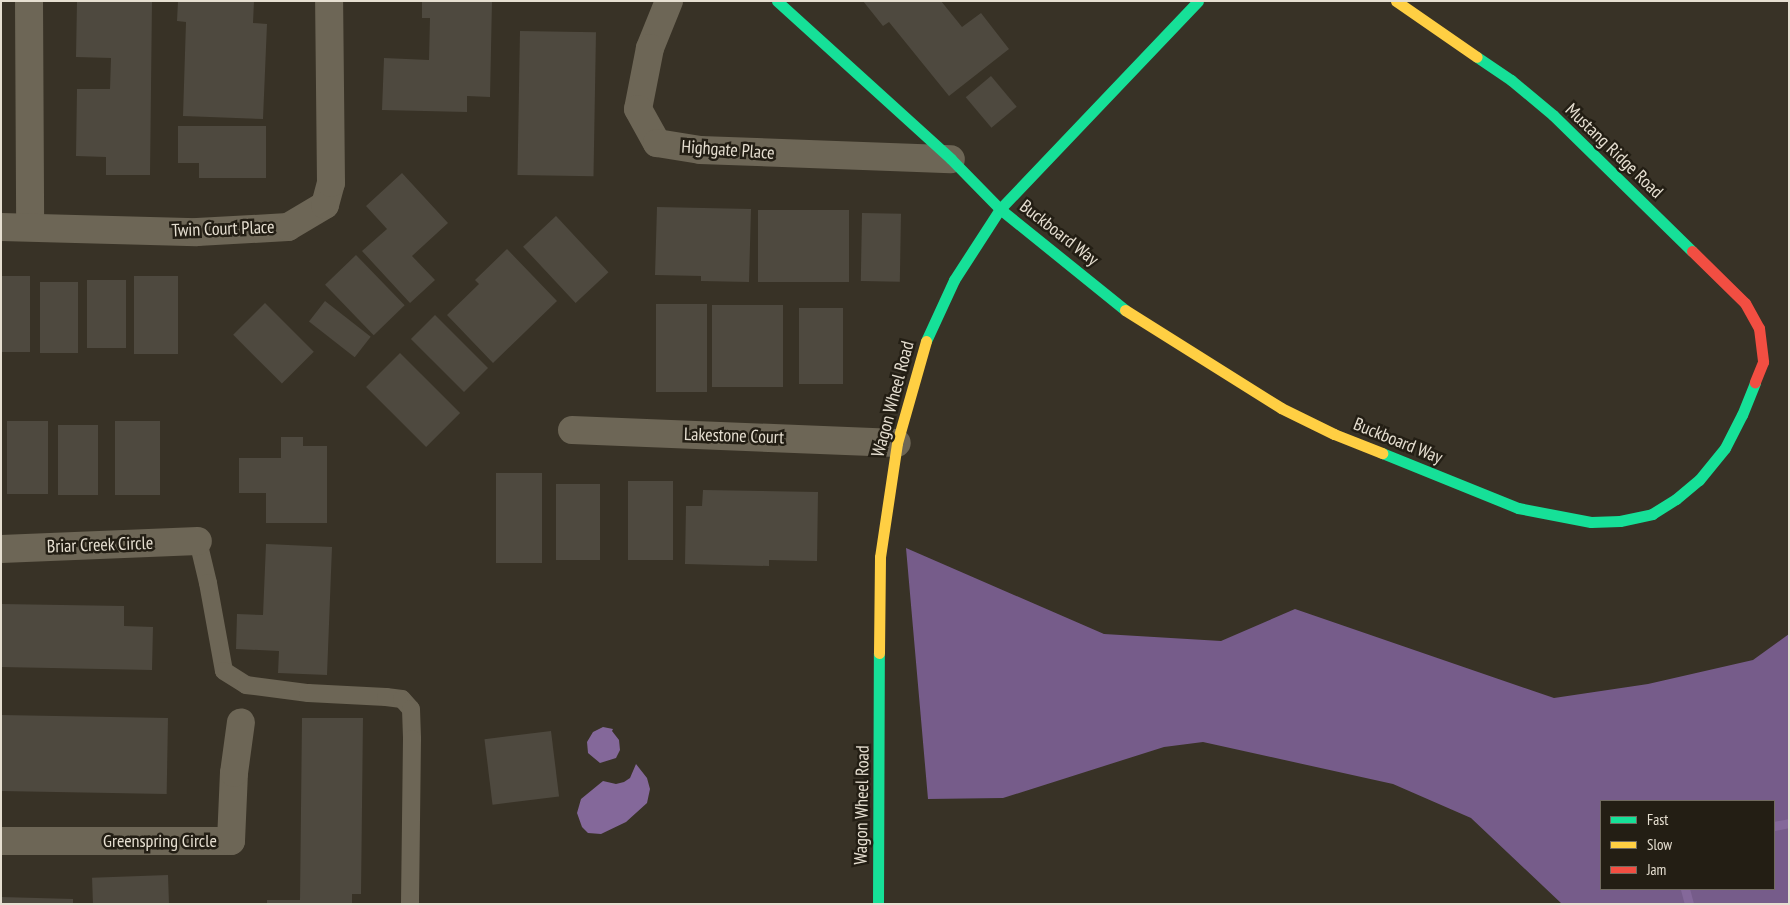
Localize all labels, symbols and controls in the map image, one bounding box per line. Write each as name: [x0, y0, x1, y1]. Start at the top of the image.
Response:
street label: Mustang Ridge Road: [1561, 99, 1667, 203]
street label: Highgate Place: [681, 136, 775, 164]
street label: Buckboard Way: [1015, 195, 1103, 271]
street label: Twin Court Place: [171, 216, 275, 242]
street label: Wagon Wheel Road: [867, 339, 919, 459]
street label: Buckboard Way: [1350, 413, 1446, 469]
street label: Lakestone Court: [684, 423, 784, 449]
street label: Briar Creek Circle: [46, 532, 154, 558]
street label: Wagon Wheel Road: [850, 745, 874, 865]
legend: [1600, 800, 1775, 890]
text: Fast: [1647, 810, 1668, 829]
street label: Greenspring Circle: [103, 830, 217, 852]
text: Slow: [1647, 835, 1672, 854]
text: Jam: [1647, 860, 1666, 879]

